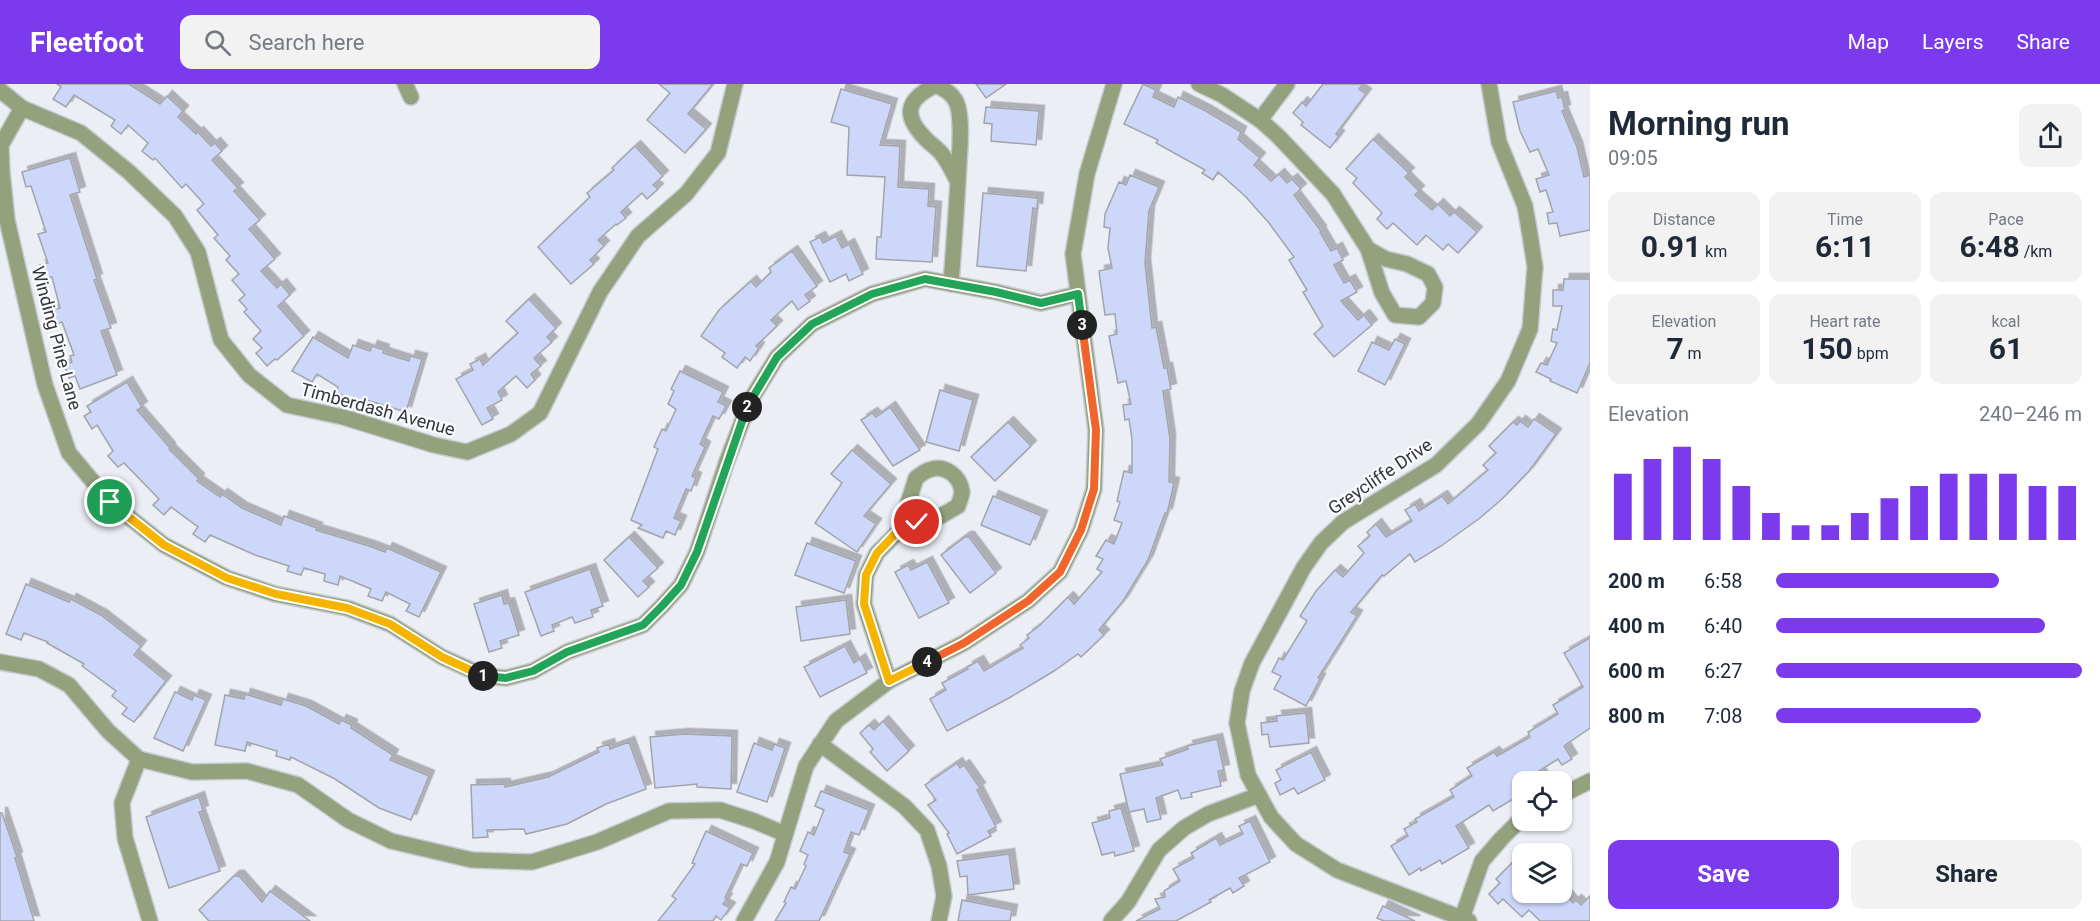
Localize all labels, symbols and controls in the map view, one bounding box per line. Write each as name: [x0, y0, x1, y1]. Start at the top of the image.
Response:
search box: [180, 15, 600, 69]
text: Fleetfoot: [30, 26, 144, 59]
icon: search: [201, 26, 234, 59]
text: Search here: [249, 30, 364, 55]
text: Map: [1847, 30, 1889, 54]
text: Layers: [1922, 30, 1983, 54]
text: Share: [2016, 30, 2070, 54]
text: Morning run: [1608, 104, 1789, 143]
button: share: [2019, 104, 2082, 167]
text: 09:05: [1608, 146, 1658, 170]
text: Distance: [1653, 210, 1715, 229]
text: Time: [1827, 210, 1863, 229]
text: Pace: [1988, 210, 2024, 229]
text: 0.91: [1641, 229, 1701, 264]
text: 6:11: [1815, 229, 1875, 264]
text: 6:48: [1960, 229, 2020, 264]
text: km: [1701, 242, 1727, 261]
text: /km: [2020, 242, 2052, 261]
street label: Winding Pine Lane: [28, 264, 86, 412]
pin: 3: [1067, 310, 1097, 340]
text: Elevation: [1652, 312, 1716, 331]
text: Heart rate: [1809, 312, 1881, 331]
text: kcal: [1992, 312, 2020, 331]
text: 3: [1077, 315, 1087, 334]
text: 7: [1666, 331, 1684, 366]
text: 150: [1801, 331, 1853, 366]
text: 61: [1989, 331, 2023, 366]
text: m: [1684, 344, 1702, 363]
text: bpm: [1853, 344, 1889, 363]
street label: Timberdash Avenue: [299, 378, 457, 440]
pin: 2: [732, 392, 762, 422]
text: 2: [742, 397, 752, 416]
text: Elevation: [1608, 402, 1689, 426]
text: 240–246 m: [1979, 402, 2082, 426]
street label: Greycliffe Drive: [1324, 433, 1436, 519]
pin: [84, 476, 135, 527]
icon: arrive: [93, 485, 126, 518]
pin: [891, 496, 942, 547]
icon: check: [900, 505, 933, 538]
text: 200 m: [1608, 569, 1665, 593]
text: 6:58: [1704, 569, 1743, 593]
text: 400 m: [1608, 614, 1665, 638]
text: 6:40: [1704, 614, 1743, 638]
pin: 4: [912, 647, 942, 677]
text: 4: [922, 652, 932, 671]
text: 600 m: [1608, 659, 1665, 683]
text: 6:27: [1704, 659, 1743, 683]
pin: 1: [468, 661, 498, 691]
text: 1: [478, 666, 488, 685]
text: 800 m: [1608, 704, 1665, 728]
text: 7:08: [1704, 704, 1743, 728]
map controls: [1512, 771, 1572, 903]
button: locate: [1512, 771, 1572, 831]
button: Save: [1608, 840, 1839, 909]
button: Share: [1851, 840, 2082, 909]
button: layers: [1512, 843, 1572, 903]

